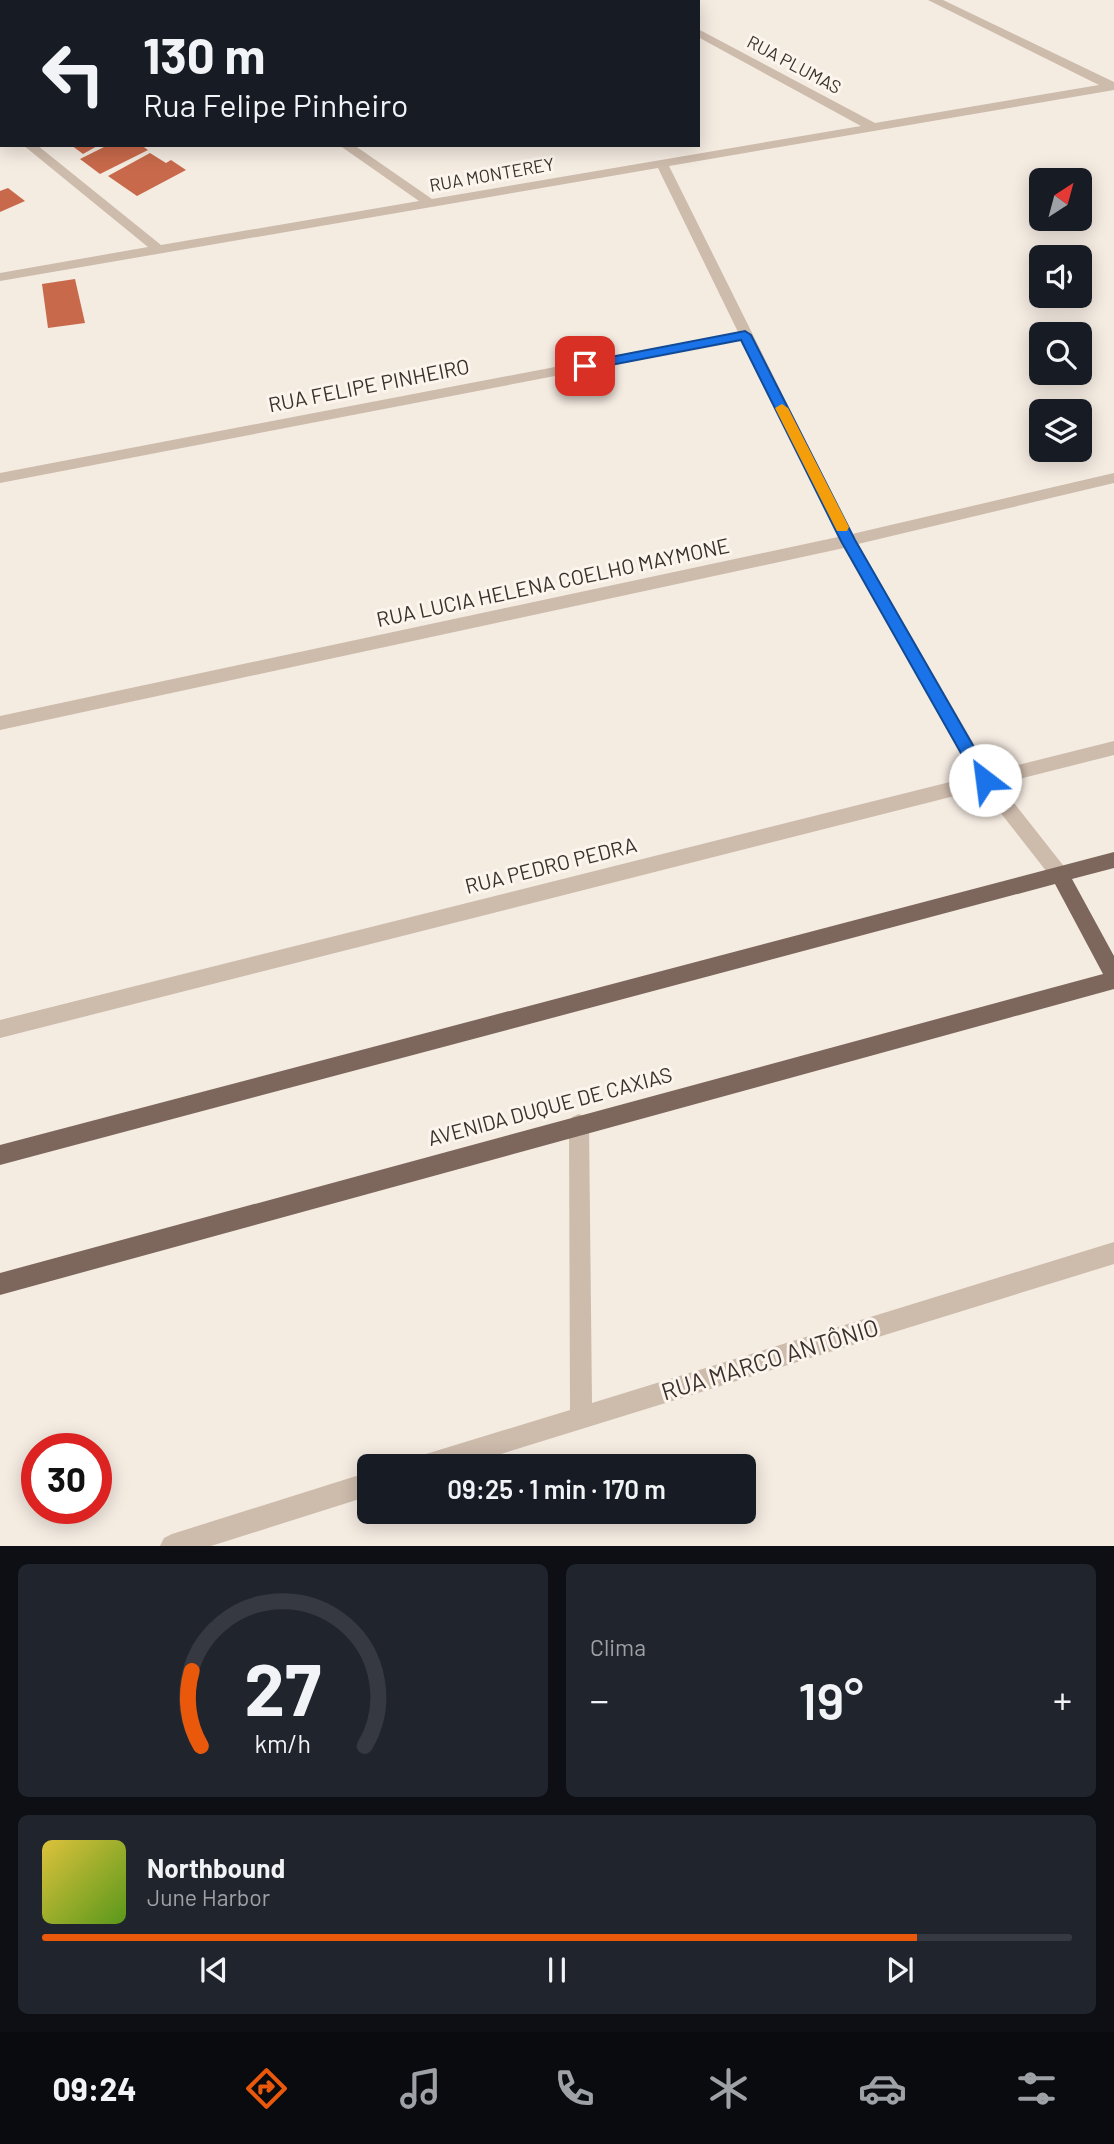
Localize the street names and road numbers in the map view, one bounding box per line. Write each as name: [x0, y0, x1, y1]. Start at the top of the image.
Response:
street label: RUA PLUMAS: [744, 30, 845, 98]
street label: RUA MONTEREY: [428, 152, 556, 196]
street label: RUA FELIPE PINHEIRO: [266, 353, 471, 416]
street label: RUA LUCIA HELENA COELHO MAYMONE: [374, 532, 731, 631]
street label: RUA PEDRO PEDRA: [462, 831, 639, 898]
street label: AVENIDA DUQUE DE CAXIAS: [425, 1061, 675, 1150]
street label: RUA MARCO ANTÔNIO: [657, 1312, 882, 1405]

